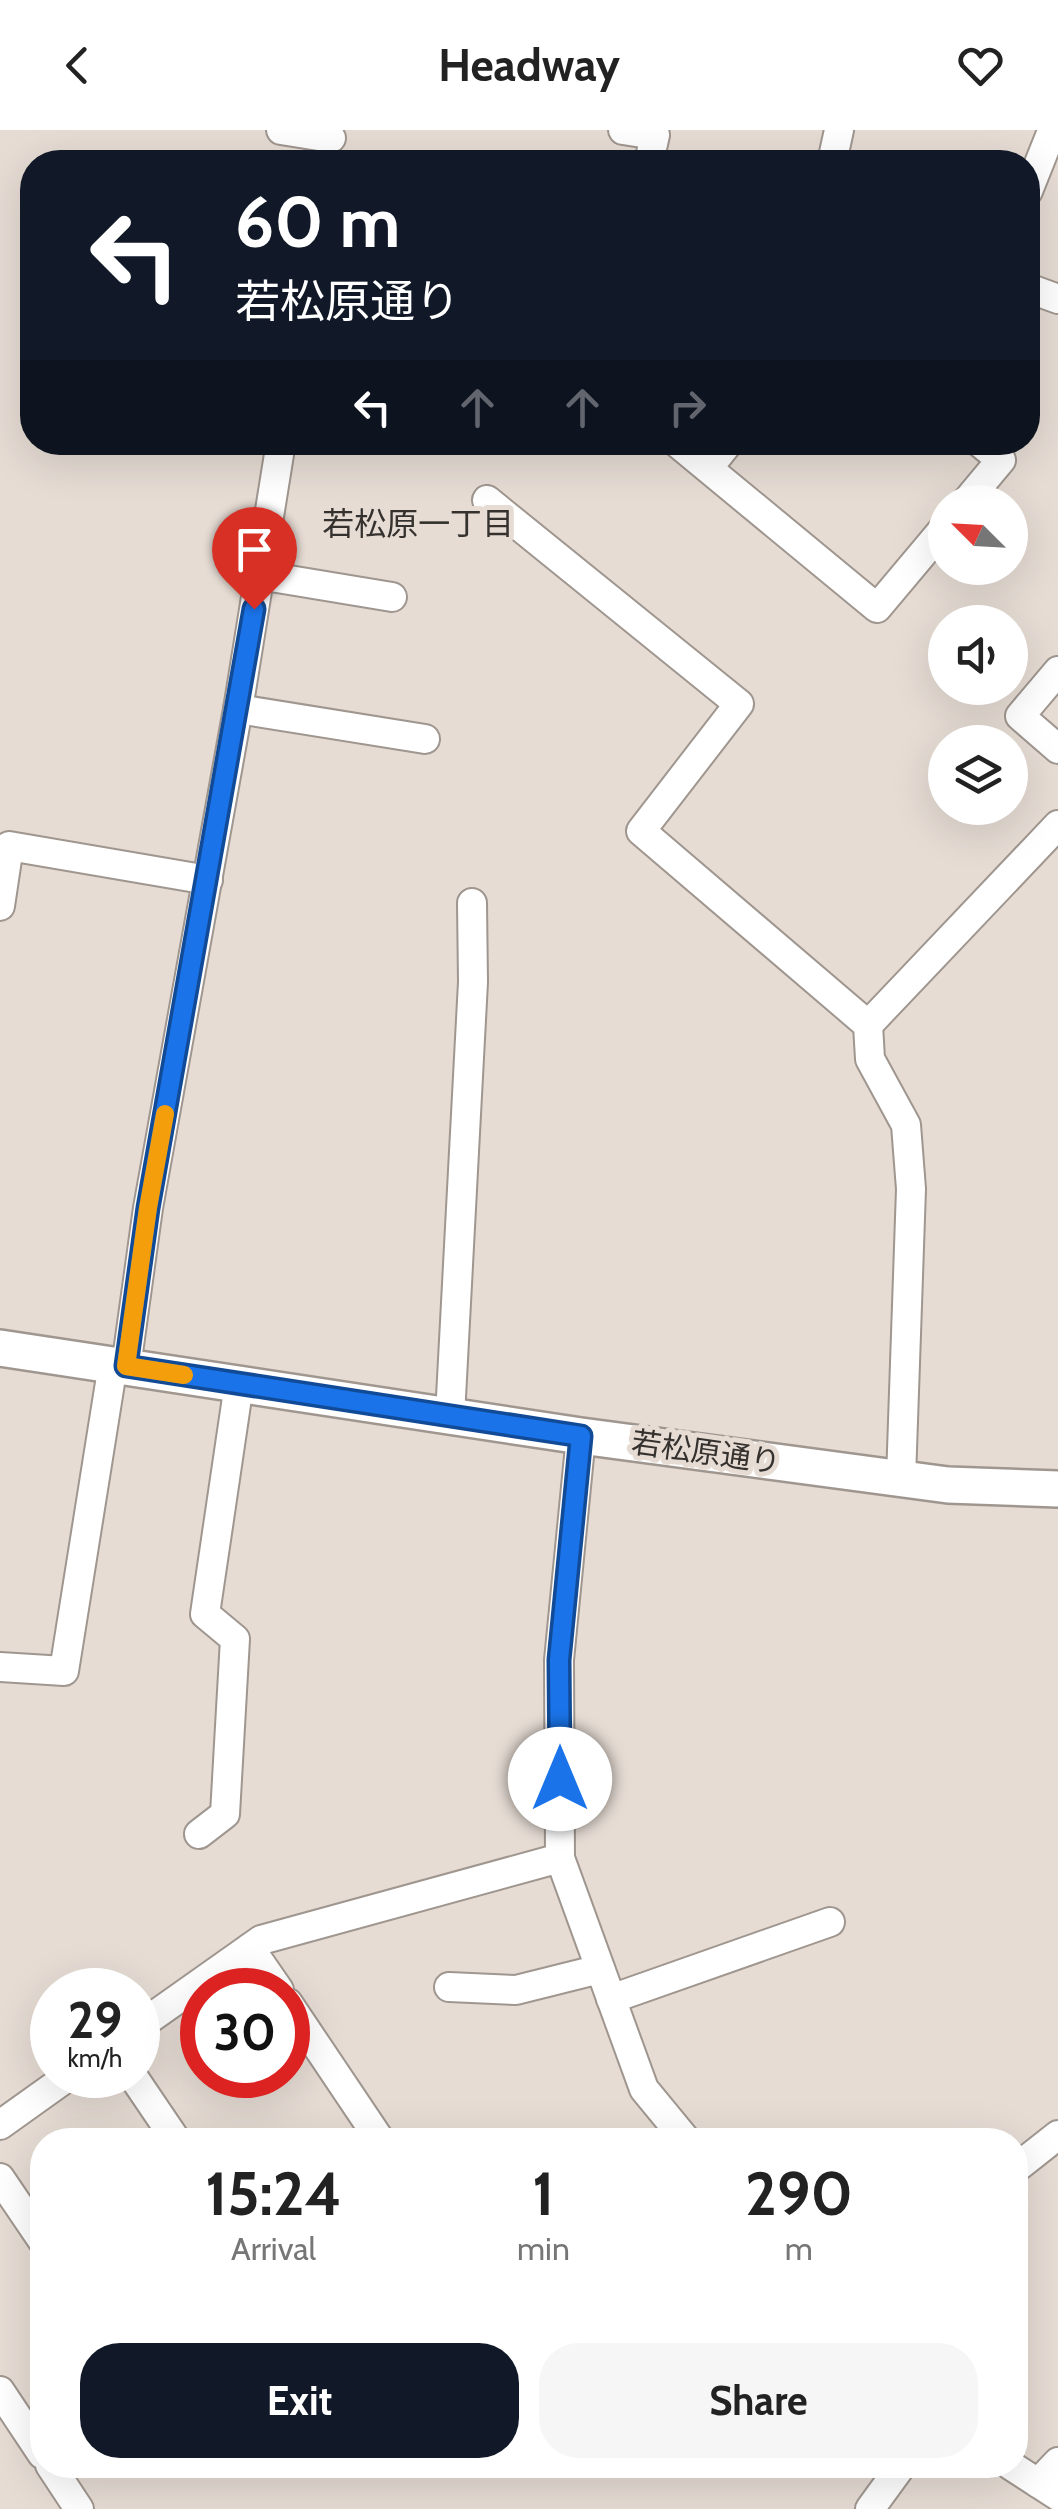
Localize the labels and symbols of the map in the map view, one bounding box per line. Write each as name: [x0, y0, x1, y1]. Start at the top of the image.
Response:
north arrow: [928, 485, 1028, 585]
district label: 若松原一丁目: [322, 504, 514, 543]
pin: [212, 507, 297, 610]
street label: 若松原通り: [629, 1423, 783, 1481]
position arrow: [508, 1727, 612, 1831]
speed limit sign: 30: [180, 1968, 310, 2098]

